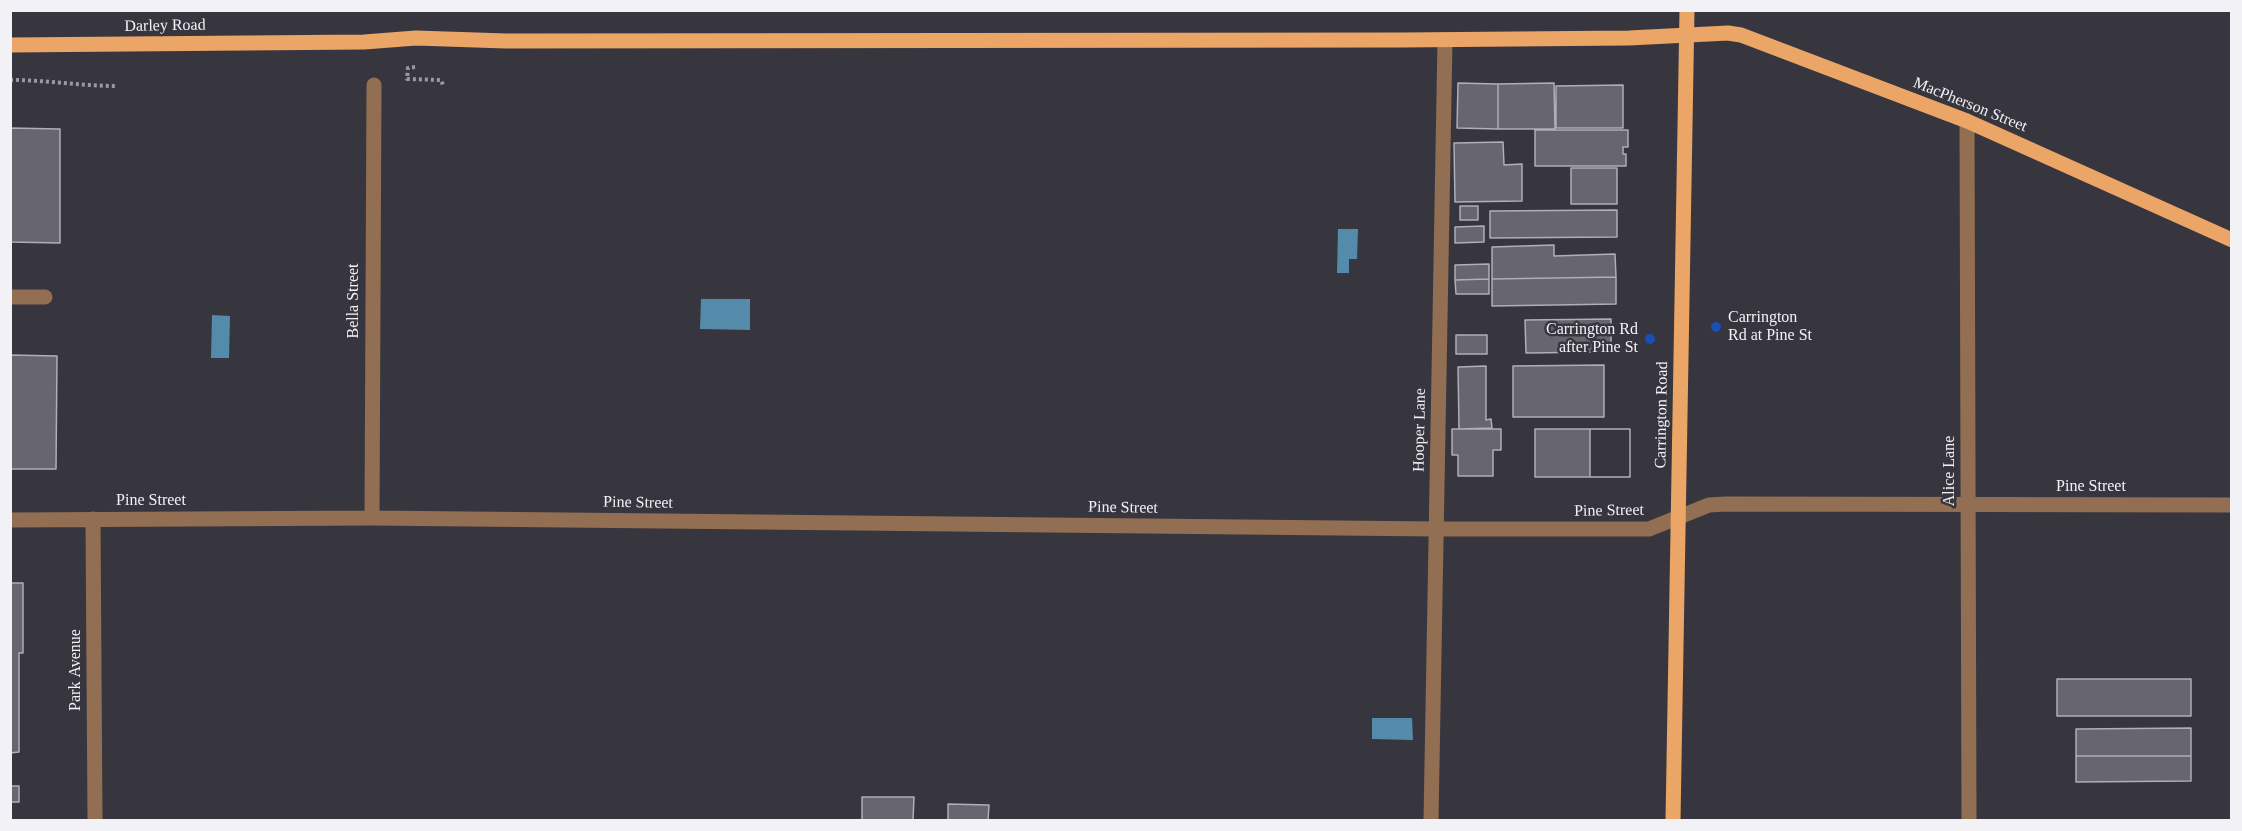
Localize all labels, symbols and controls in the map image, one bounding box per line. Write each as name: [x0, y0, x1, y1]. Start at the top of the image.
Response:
street label: Darley Road: [124, 16, 206, 36]
street label: MacPherson Street: [1910, 73, 2030, 137]
street label: Bella Street: [344, 263, 364, 339]
place label: Carrington Rd at Pine St: [1728, 308, 1812, 346]
place label: Carrington Rd after Pine St: [1546, 320, 1638, 358]
marker: Carrington Rd at Pine St: [1709, 320, 1723, 334]
marker: Carrington Rd after Pine St: [1643, 332, 1657, 346]
street label: Carrington Road: [1651, 361, 1673, 469]
street label: Hooper Lane: [1410, 388, 1430, 472]
street label: Alice Lane: [1940, 436, 1960, 506]
street label: Pine Street: [2056, 477, 2126, 497]
street label: Pine Street: [116, 491, 186, 511]
street label: Pine Street: [603, 493, 673, 513]
street label: Pine Street: [1088, 498, 1158, 518]
street label: Pine Street: [1574, 501, 1644, 521]
street label: Park Avenue: [66, 629, 86, 711]

